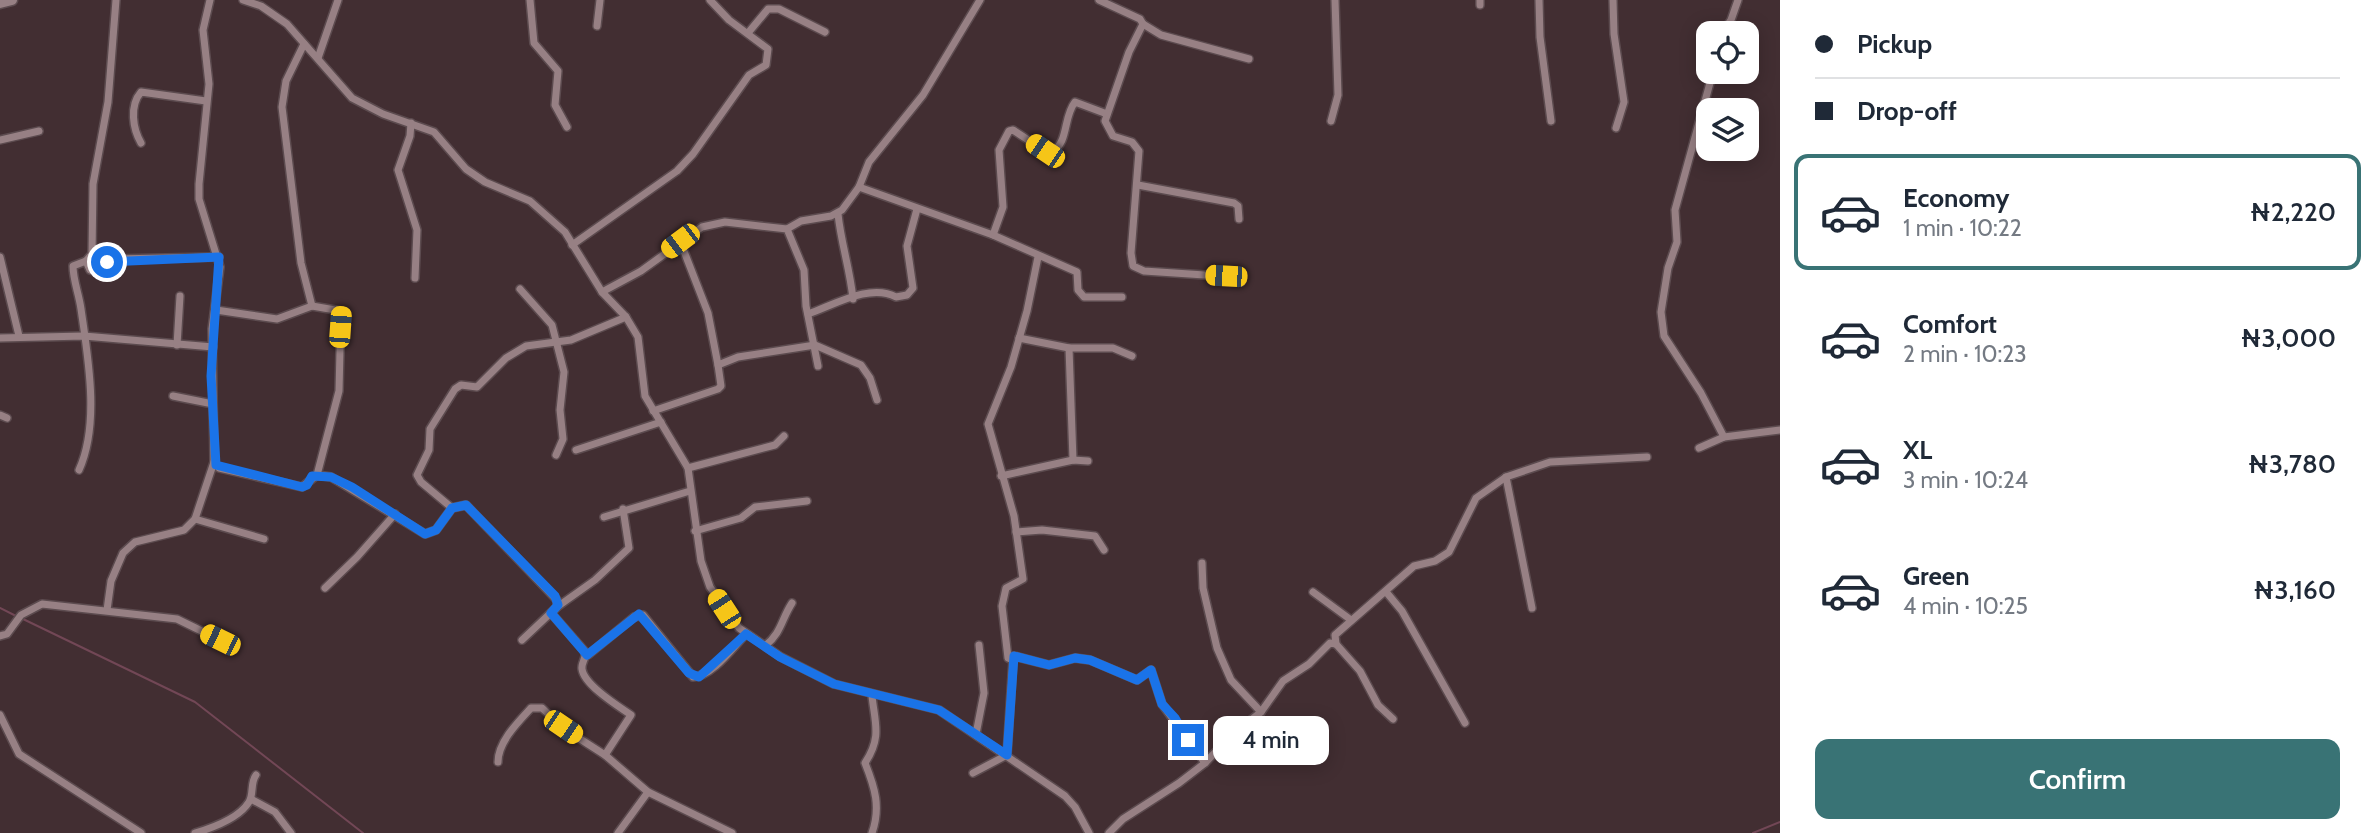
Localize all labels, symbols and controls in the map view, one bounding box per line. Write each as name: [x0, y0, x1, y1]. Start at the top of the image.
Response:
map controls: [1696, 21, 1759, 161]
button: locate: [1696, 21, 1759, 84]
text: Pickup: [1857, 28, 1932, 60]
text: Drop-off: [1857, 95, 1957, 127]
button: layers: [1696, 98, 1759, 161]
car: [1022, 131, 1069, 171]
icon: car: [1819, 181, 1882, 244]
text: Economy: [1903, 182, 2009, 214]
text: ₦2,220: [2250, 196, 2336, 228]
text: 1 min · 10:22: [1903, 214, 2022, 242]
car: [657, 220, 704, 262]
route start: [91, 246, 123, 278]
car: [1205, 264, 1248, 288]
car: [329, 305, 352, 349]
icon: car: [1819, 307, 1882, 370]
text: Comfort: [1903, 308, 1997, 340]
text: ₦3,000: [2241, 322, 2336, 354]
text: 2 min · 10:23: [1903, 340, 2027, 368]
icon: car: [1819, 433, 1882, 496]
text: XL: [1903, 434, 1932, 466]
text: ₦3,780: [2248, 448, 2336, 480]
text: 3 min · 10:24: [1903, 466, 2028, 494]
icon: car: [1819, 559, 1882, 622]
text: Green: [1903, 560, 1970, 592]
text: ₦3,160: [2253, 574, 2336, 606]
car: [704, 586, 745, 632]
text: 4 min · 10:25: [1903, 592, 2028, 620]
car: [197, 621, 244, 659]
car: [540, 707, 587, 747]
callout: 4 min: [1212, 716, 1328, 764]
route end: [1172, 724, 1204, 756]
text: 4 min: [1242, 726, 1300, 754]
button: Confirm: [1815, 739, 2340, 819]

